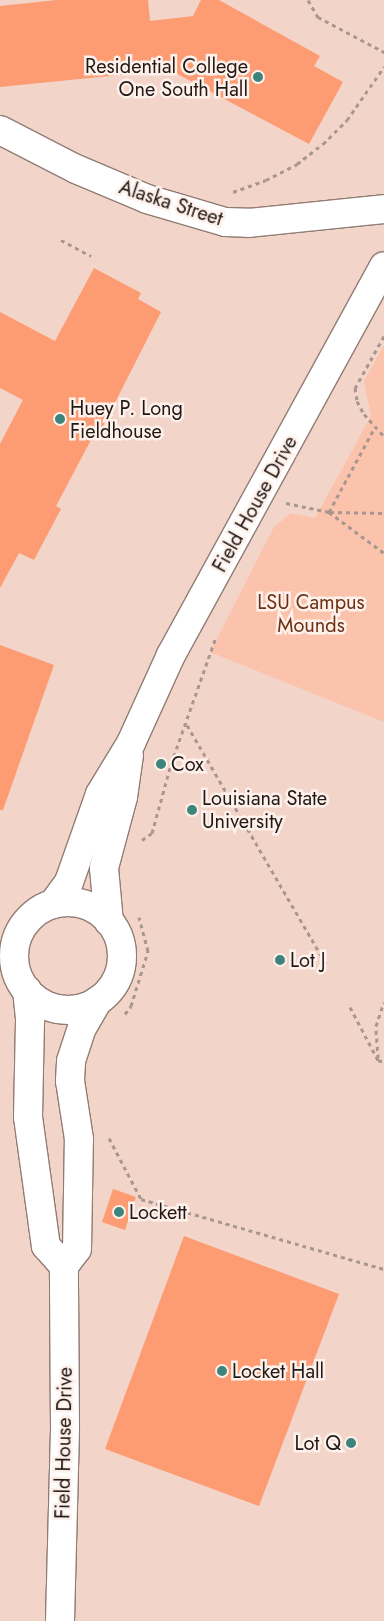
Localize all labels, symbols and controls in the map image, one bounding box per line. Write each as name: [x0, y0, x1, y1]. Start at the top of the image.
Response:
place label: Residential College One South Hall: [85, 54, 248, 101]
marker: Residential College One South Hall: [252, 71, 264, 83]
street label: Alaska Street: [116, 175, 226, 231]
place label: Huey P. Long Fieldhouse: [70, 396, 183, 443]
marker: Huey P. Long Fieldhouse: [54, 413, 66, 425]
street label: Field House Drive: [208, 432, 302, 576]
park label: LSU Campus Mounds: [257, 591, 365, 638]
place label: Cox: [171, 752, 204, 776]
marker: Cox: [155, 758, 167, 770]
place label: Louisiana State University: [202, 786, 327, 833]
marker: Louisiana State University: [186, 804, 198, 816]
place label: Lot J: [290, 948, 326, 972]
marker: Lot J: [274, 954, 286, 966]
place label: Lockett: [129, 1200, 187, 1224]
marker: Lockett: [113, 1206, 125, 1218]
place label: Locket Hall: [232, 1359, 324, 1383]
marker: Locket Hall: [216, 1365, 228, 1377]
street label: Field House Drive: [51, 1367, 77, 1519]
place label: Lot Q: [294, 1431, 341, 1455]
marker: Lot Q: [345, 1437, 357, 1449]

